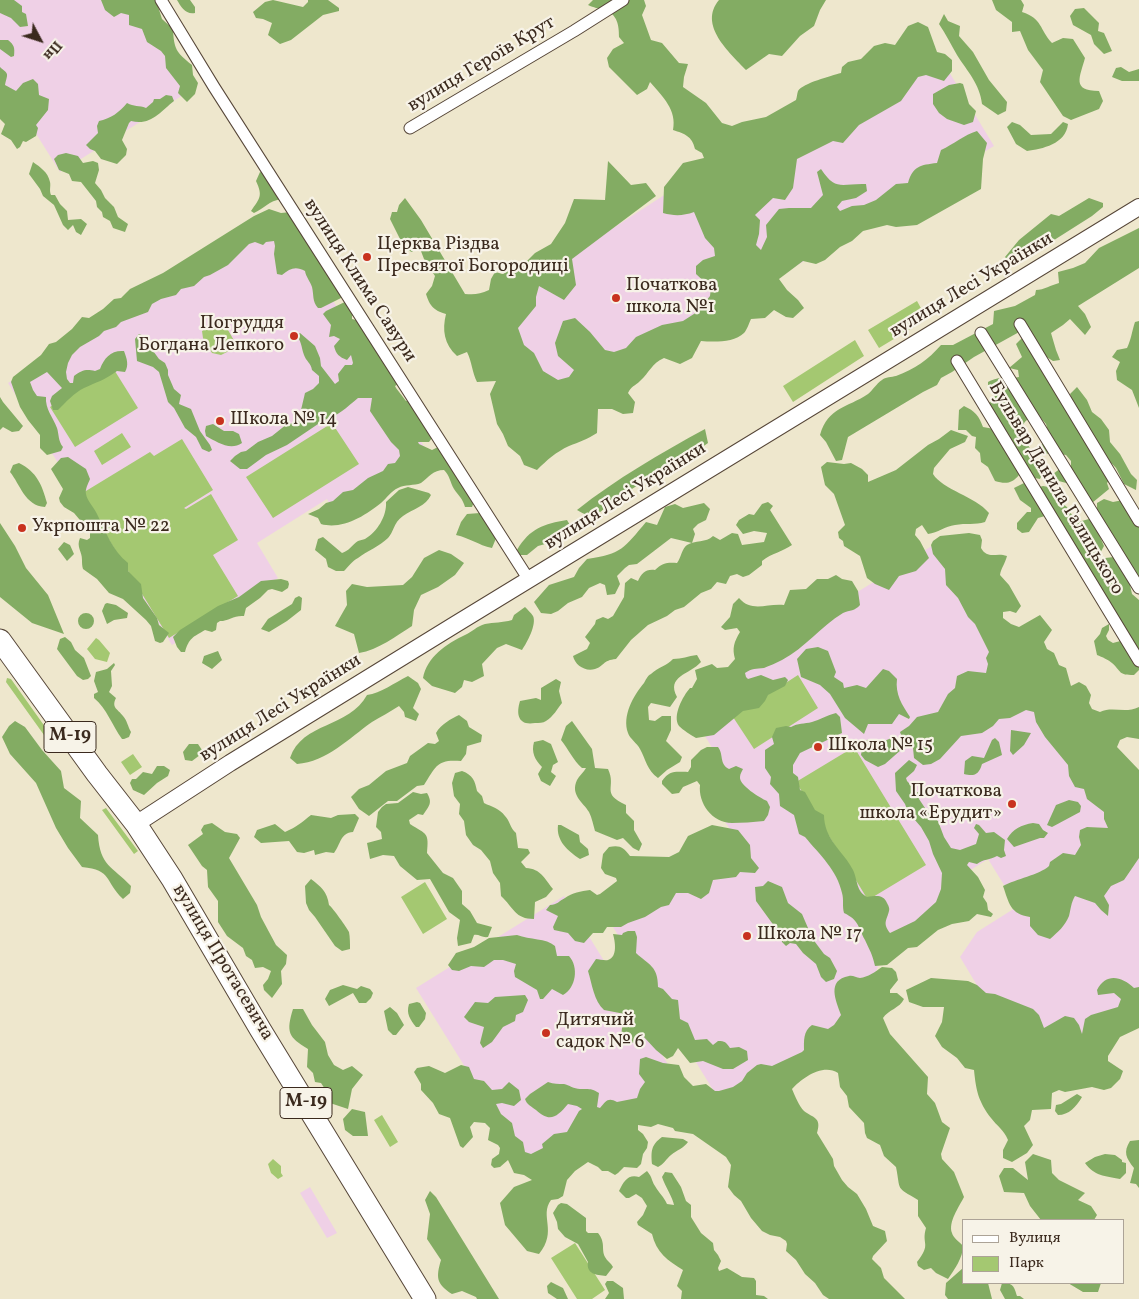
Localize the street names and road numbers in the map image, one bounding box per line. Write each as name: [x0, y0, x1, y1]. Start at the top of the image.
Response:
street label: вулиця Героїв Крут: [404, 12, 560, 118]
street label: вулиця Клима Савури: [298, 195, 420, 367]
street label: вулиця Лесі Українки: [886, 228, 1058, 344]
street label: Бульвар Данила Галицького: [982, 378, 1128, 600]
street label: вулиця Лесі Українки: [541, 438, 711, 556]
street label: вулиця Лесі Українки: [196, 650, 366, 768]
road number: М-19: [44, 722, 96, 752]
street label: вулиця Протасевича: [166, 881, 278, 1045]
road number: М-19: [280, 1088, 332, 1118]

